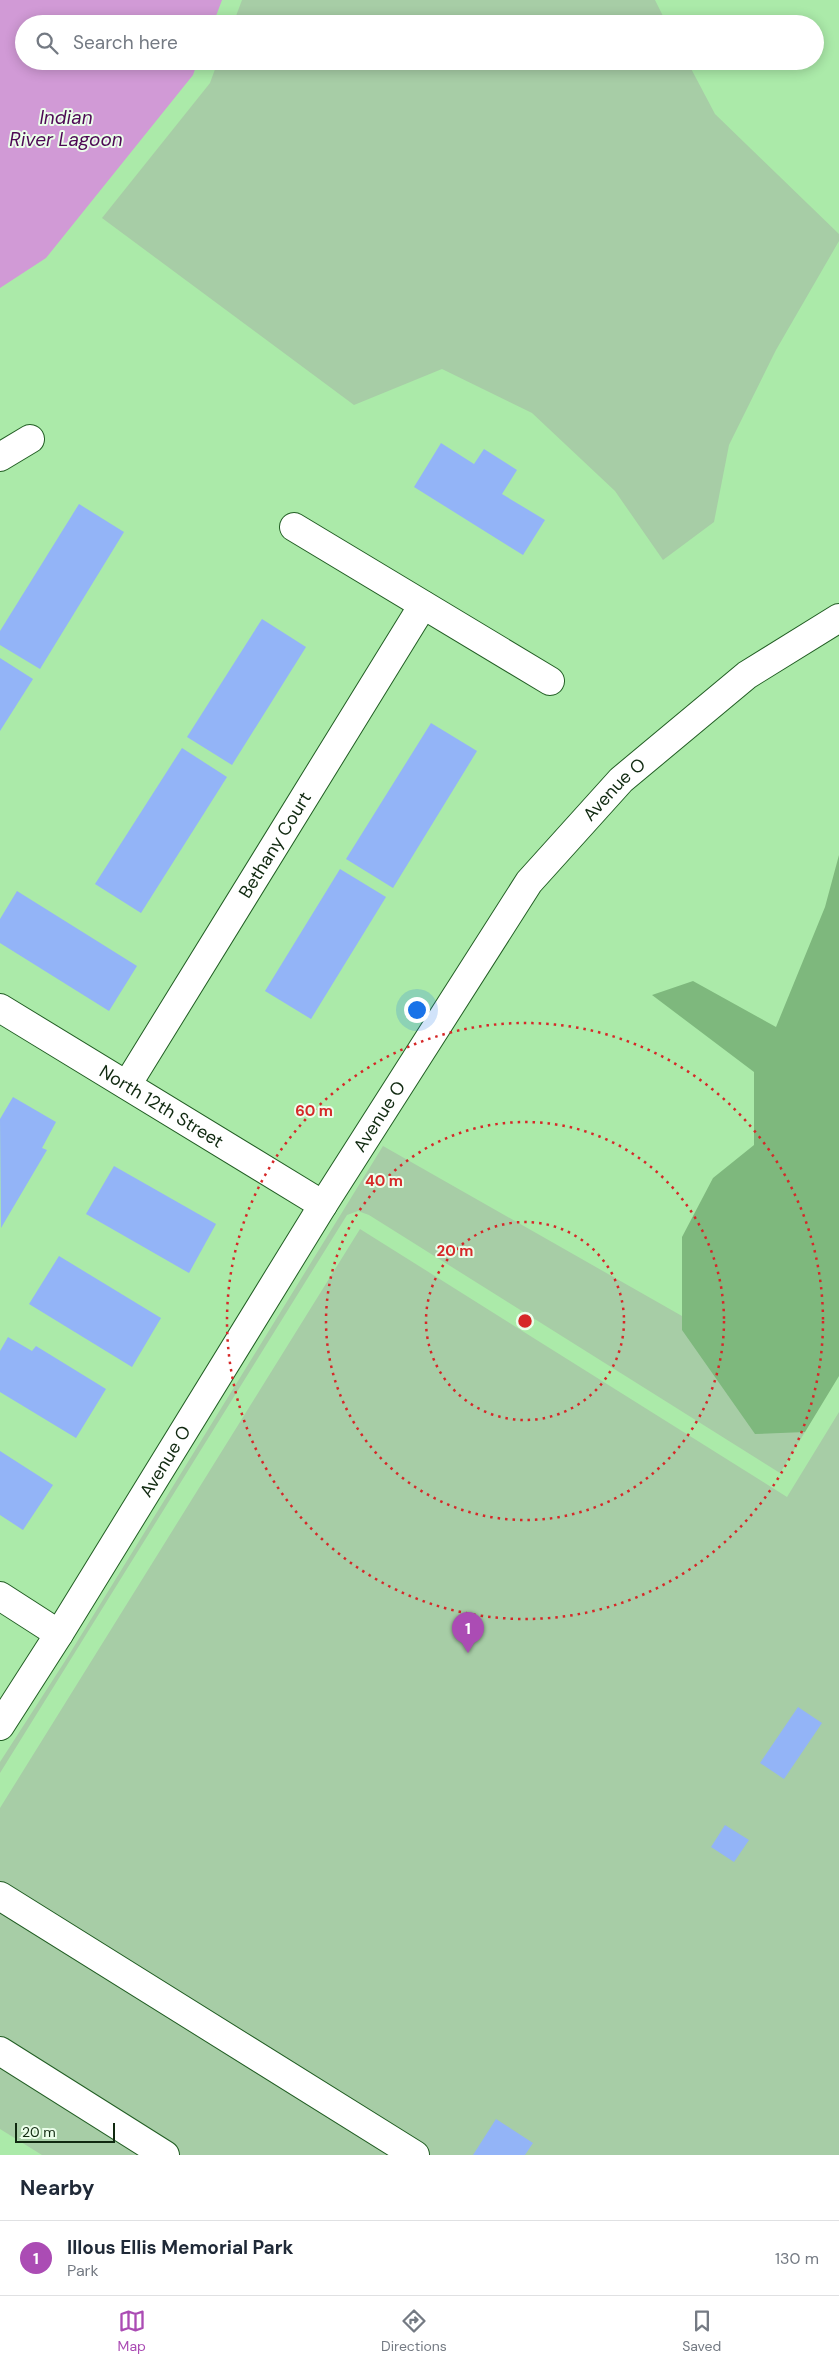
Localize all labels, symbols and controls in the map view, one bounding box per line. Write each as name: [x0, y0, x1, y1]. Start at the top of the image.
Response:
search box: [15, 15, 824, 70]
icon: search: [33, 29, 61, 57]
text: Search here: [73, 30, 178, 55]
water label: Indian River Lagoon: [9, 105, 123, 152]
street label: Avenue O: [578, 752, 651, 826]
street label: Bethany Court: [233, 787, 317, 903]
your location: [404, 997, 430, 1023]
street label: North 12th Street: [95, 1059, 228, 1153]
street label: Avenue O: [348, 1076, 411, 1157]
text: 60 m: [295, 1101, 333, 1121]
text: 40 m: [365, 1171, 403, 1191]
text: 20 m: [437, 1241, 473, 1261]
centre of rings: [516, 1312, 534, 1330]
street label: Avenue O: [134, 1421, 196, 1502]
pin: 1: [452, 1612, 484, 1653]
scale bar: [15, 2120, 115, 2143]
text: 20 m: [22, 2123, 56, 2141]
text: Nearby: [20, 2174, 94, 2202]
text: Illous Ellis Memorial Park: [67, 2235, 294, 2260]
text: 1: [33, 2248, 39, 2269]
text: 130 m: [775, 2248, 819, 2269]
text: Park: [67, 2260, 99, 2281]
tab: Map: [118, 2307, 146, 2355]
tab: Directions: [381, 2307, 447, 2355]
tab: Saved: [682, 2307, 721, 2355]

